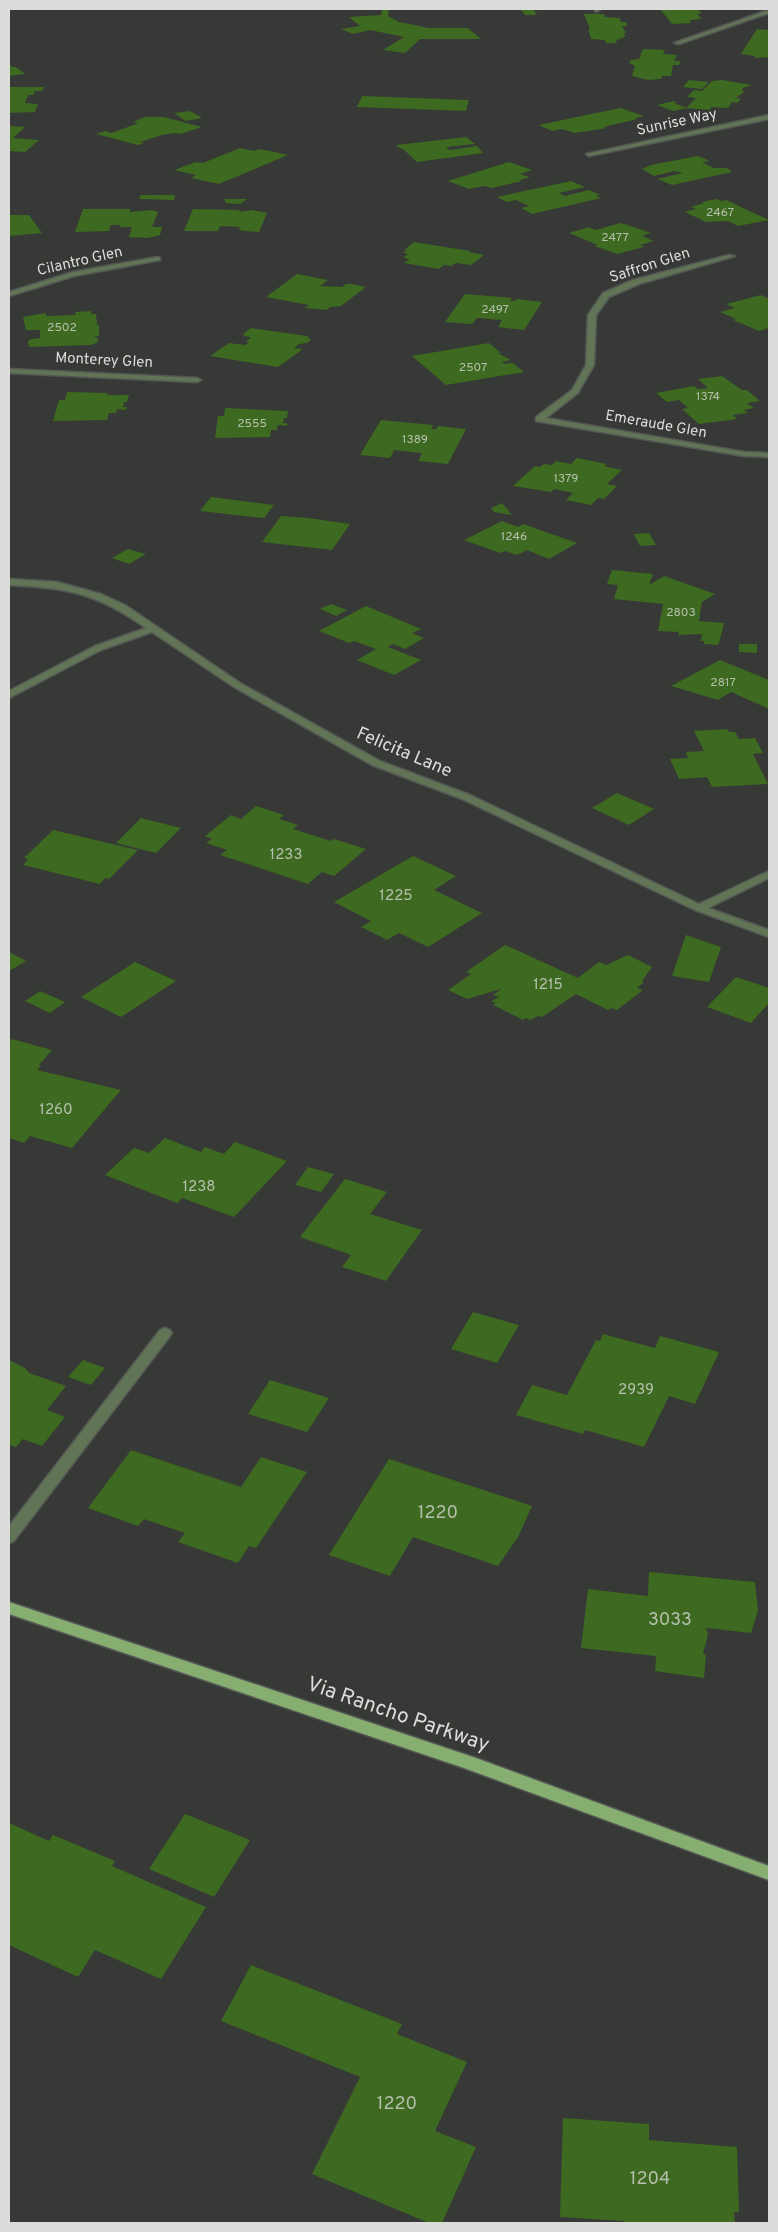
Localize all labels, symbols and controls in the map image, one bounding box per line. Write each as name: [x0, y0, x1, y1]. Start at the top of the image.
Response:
street label: Sunrise Way: [635, 105, 719, 141]
house number: 2467: [706, 205, 734, 221]
house number: 2477: [601, 230, 629, 246]
street label: Cilantro Glen: [35, 243, 125, 281]
street label: Saffron Glen: [607, 244, 693, 288]
house number: 2497: [481, 302, 509, 318]
house number: 2502: [47, 320, 77, 336]
street label: Monterey Glen: [55, 349, 153, 373]
house number: 2507: [459, 360, 487, 376]
house number: 1374: [696, 389, 720, 405]
street label: Emeraude Glen: [604, 407, 708, 443]
house number: 2555: [237, 416, 267, 432]
house number: 1389: [402, 432, 428, 448]
house number: 1379: [553, 471, 579, 487]
house number: 1246: [501, 529, 527, 545]
house number: 2803: [666, 605, 696, 621]
house number: 2817: [710, 675, 736, 691]
street label: Felicita Lane: [353, 723, 455, 783]
house number: 1233: [270, 846, 302, 865]
house number: 1225: [379, 887, 413, 906]
house number: 1215: [533, 976, 563, 995]
house number: 1260: [39, 1101, 73, 1120]
house number: 1238: [183, 1178, 215, 1197]
house number: 2939: [618, 1381, 654, 1400]
house number: 1220: [418, 1502, 458, 1525]
house number: 3033: [648, 1609, 692, 1632]
street label: Via Rancho Parkway: [303, 1671, 493, 1759]
house number: 1220: [377, 2093, 417, 2116]
house number: 1204: [630, 2168, 670, 2191]

